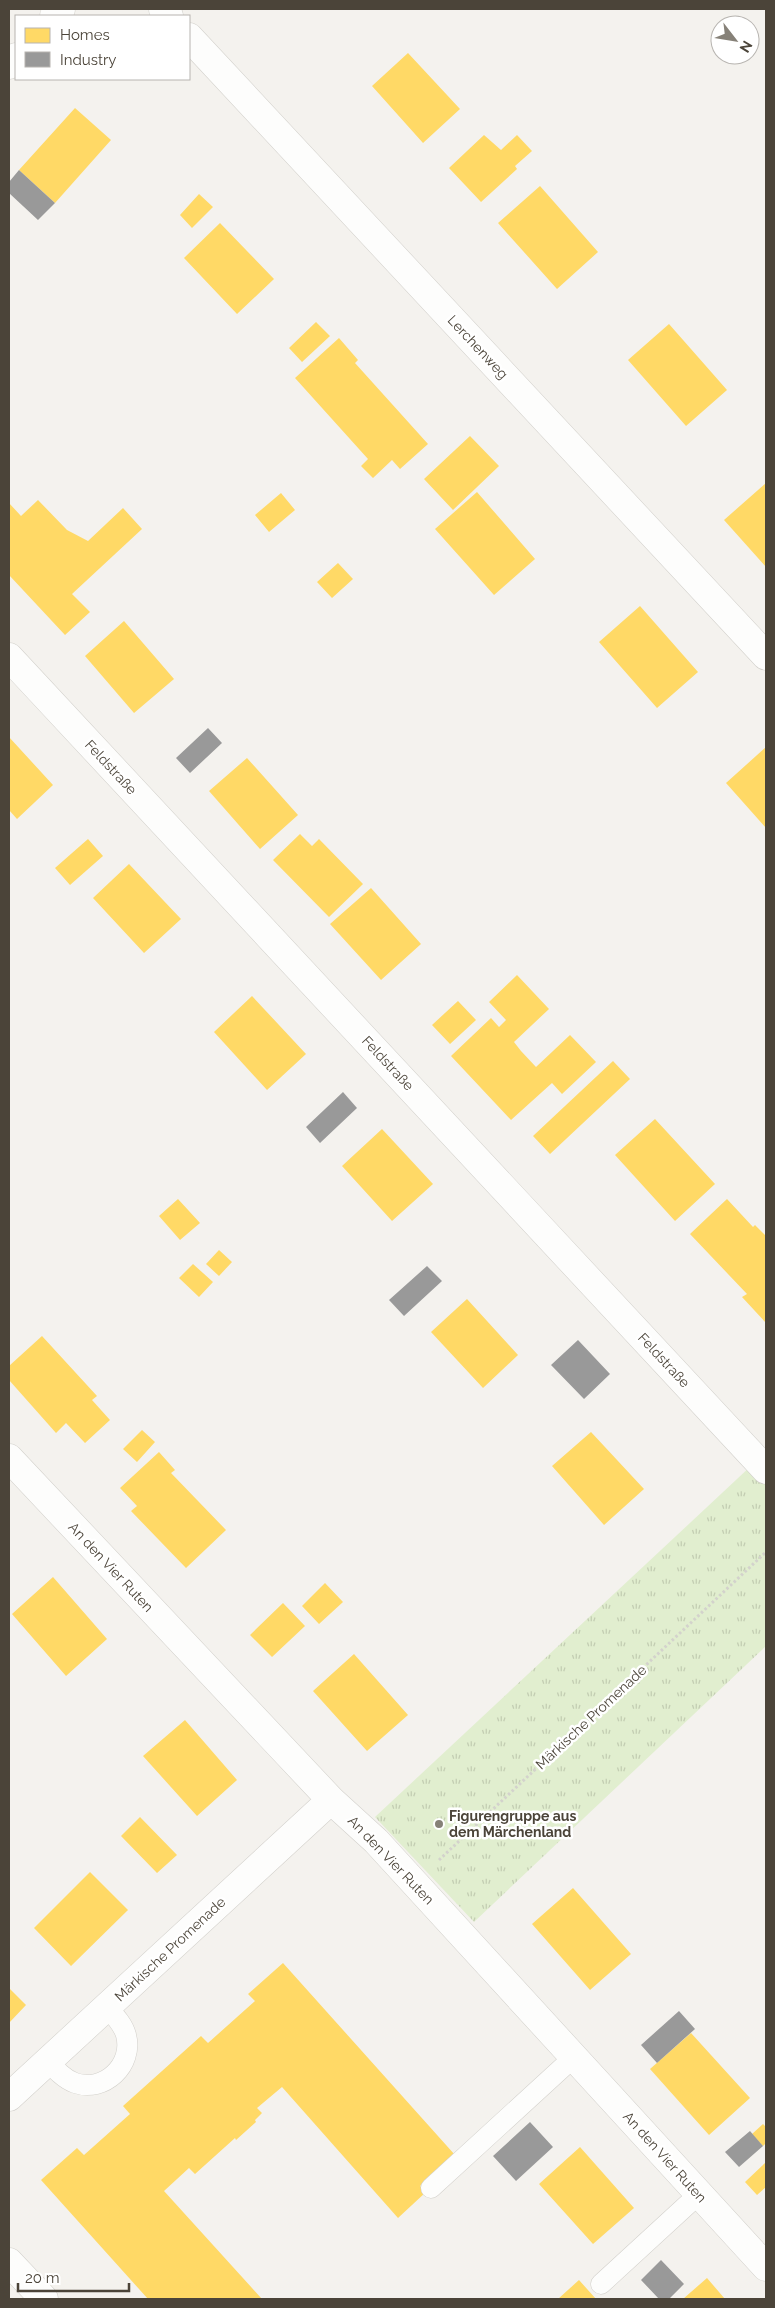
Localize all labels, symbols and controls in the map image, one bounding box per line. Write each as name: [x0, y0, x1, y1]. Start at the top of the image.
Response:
legend: [15, 15, 190, 80]
north arrow: [710, 15, 760, 65]
text: Homes: [60, 26, 110, 44]
text: N: [737, 38, 756, 55]
text: Industry: [60, 51, 116, 69]
street label: Lerchenweg: [445, 312, 511, 382]
street label: Feldstraße: [82, 737, 140, 797]
street label: Feldstraße: [359, 1033, 417, 1093]
street label: Feldstraße: [635, 1330, 693, 1390]
street label: An den Vier Ruten: [65, 1519, 157, 1615]
street label: Märkische Promenade: [532, 1662, 650, 1772]
place label: Figurengruppe aus dem Märchenland: [449, 1808, 576, 1840]
street label: An den Vier Ruten: [345, 1813, 437, 1907]
marker: Figurengruppe aus dem Märchenland: [433, 1818, 445, 1830]
street label: Märkische Promenade: [111, 1894, 229, 2004]
street label: An den Vier Ruten: [620, 2108, 710, 2206]
scale bar: [18, 2260, 129, 2292]
text: 20 m: [25, 2269, 60, 2287]

